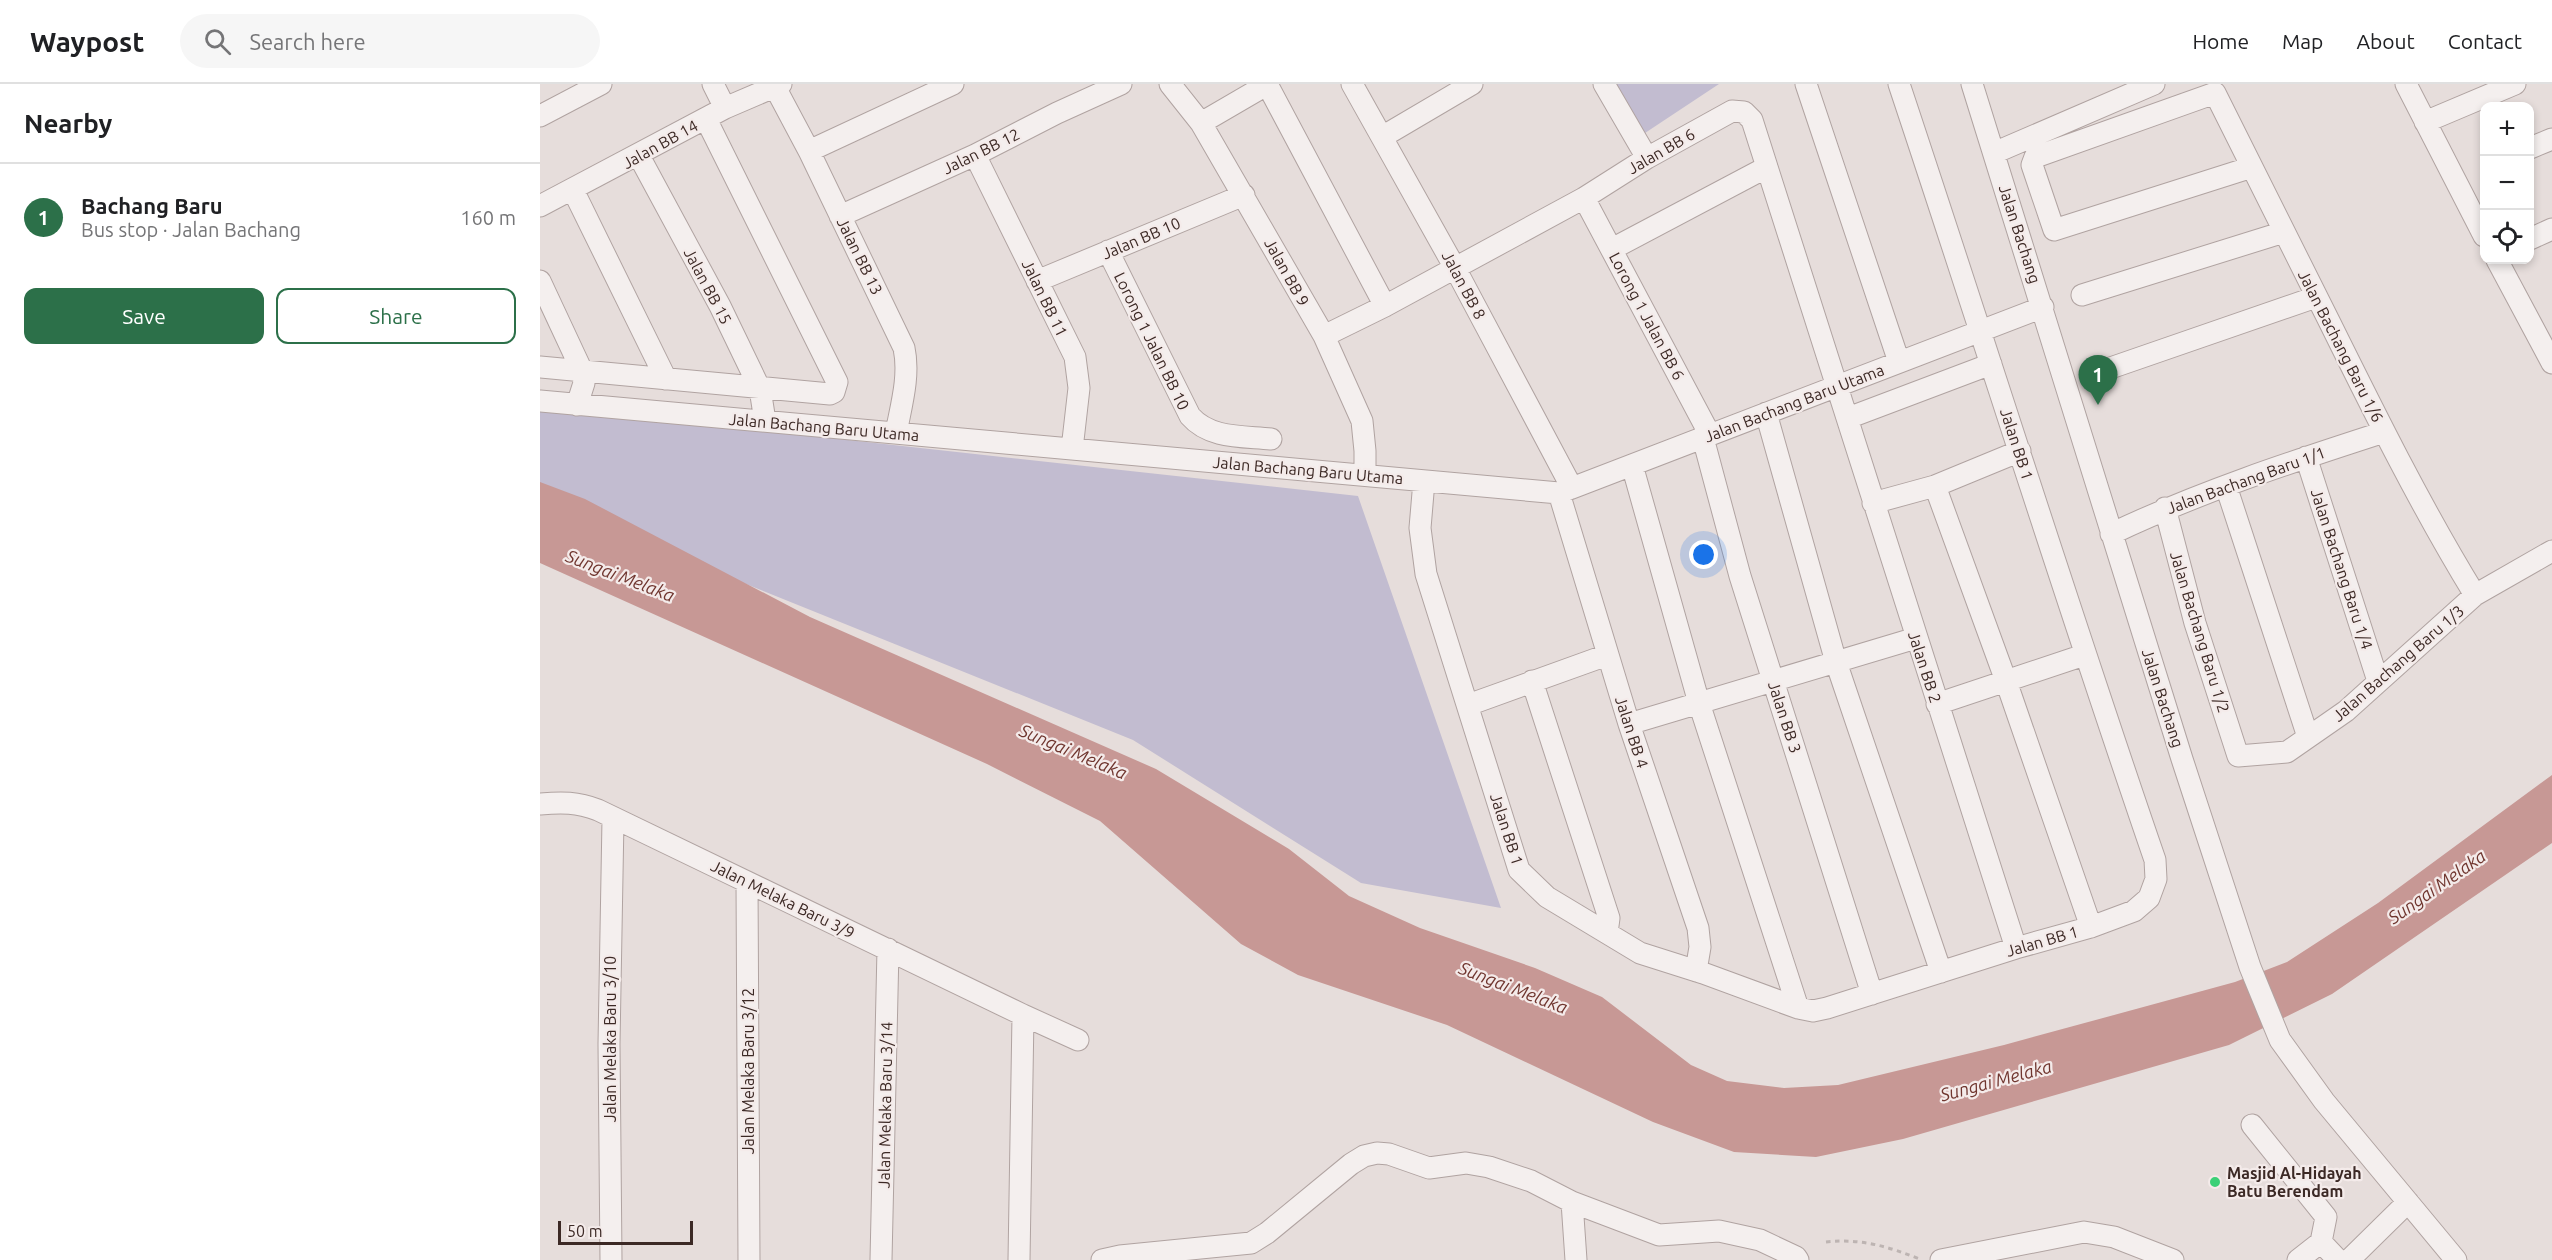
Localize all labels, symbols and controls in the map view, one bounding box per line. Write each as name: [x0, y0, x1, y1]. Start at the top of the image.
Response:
search box: [180, 14, 600, 68]
icon: search: [201, 25, 234, 58]
text: Waypost: [30, 26, 144, 57]
text: Search here: [249, 29, 366, 54]
text: Home: [2192, 29, 2249, 53]
text: Map: [2282, 29, 2323, 53]
text: About: [2356, 29, 2415, 53]
text: Contact: [2448, 29, 2522, 53]
map controls: [2480, 102, 2534, 264]
button: +: [2480, 102, 2534, 156]
text: Nearby: [24, 109, 112, 138]
street label: Jalan BB 14: [619, 116, 701, 172]
street label: Jalan BB 12: [940, 125, 1022, 177]
street label: Jalan BB 6: [1624, 125, 1698, 177]
button: −: [2480, 156, 2534, 210]
street label: Jalan Bachang: [1996, 182, 2044, 286]
text: Bachang Baru: [81, 193, 223, 218]
text: 1: [38, 206, 49, 229]
text: 160 m: [460, 206, 516, 229]
button: locate: [2480, 210, 2534, 264]
street label: Jalan BB 10: [1099, 213, 1183, 263]
street label: Jalan BB 13: [834, 215, 886, 297]
text: Bus stop · Jalan Bachang: [81, 218, 301, 241]
street label: Jalan BB 9: [1261, 235, 1313, 309]
street label: Jalan BB 15: [680, 245, 736, 327]
street label: Jalan BB 8: [1439, 248, 1489, 322]
street label: Lorong 1 Jalan BB 6: [1606, 249, 1688, 383]
street label: Jalan BB 11: [1019, 257, 1071, 339]
street label: Jalan Bachang Baru 1/6: [2295, 267, 2387, 425]
street label: Lorong 1 Jalan BB 10: [1111, 269, 1193, 413]
button: Save: [24, 288, 264, 344]
button: Share: [276, 288, 516, 344]
pin: 1: [2078, 356, 2118, 405]
street label: Jalan Bachang Baru Utama: [1702, 360, 1886, 446]
street label: Jalan BB 1: [1997, 406, 2037, 482]
street label: Jalan Bachang Baru Utama: [728, 410, 920, 444]
street label: Jalan Bachang Baru 1/1: [2164, 443, 2328, 517]
street label: Jalan Bachang Baru Utama: [1212, 453, 1404, 487]
street label: Jalan Bachang Baru 1/4: [2308, 486, 2376, 652]
your location: [1689, 540, 1718, 569]
water label: Sungai Melaka: [562, 545, 678, 605]
street label: Jalan Bachang Baru 1/2: [2167, 549, 2233, 715]
street label: Jalan Bachang Baru 1/3: [2329, 601, 2467, 725]
street label: Jalan BB 2: [1905, 629, 1945, 705]
street label: Jalan Bachang: [2139, 646, 2187, 750]
street label: Jalan BB 3: [1765, 679, 1805, 755]
street label: Jalan BB 4: [1612, 694, 1652, 770]
water label: Sungai Melaka: [1016, 719, 1130, 783]
street label: Jalan BB 1: [1487, 791, 1527, 867]
water label: Sungai Melaka: [2383, 845, 2489, 928]
street label: Jalan Melaka Baru 3/9: [708, 856, 858, 942]
street label: Jalan BB 1: [2004, 922, 2080, 960]
street label: Jalan Melaka Baru 3/10: [601, 956, 619, 1122]
water label: Sungai Melaka: [1455, 957, 1571, 1017]
street label: Jalan Melaka Baru 3/12: [739, 988, 757, 1154]
street label: Jalan Melaka Baru 3/14: [875, 1022, 895, 1188]
water label: Sungai Melaka: [1937, 1055, 2054, 1105]
place label: Masjid Al-Hidayah Batu Berendam: [2227, 1164, 2362, 1200]
marker: Masjid Al-Hidayah Batu Berendam: [2208, 1175, 2222, 1189]
scale bar: [558, 1218, 693, 1246]
text: 50 m: [567, 1222, 603, 1240]

